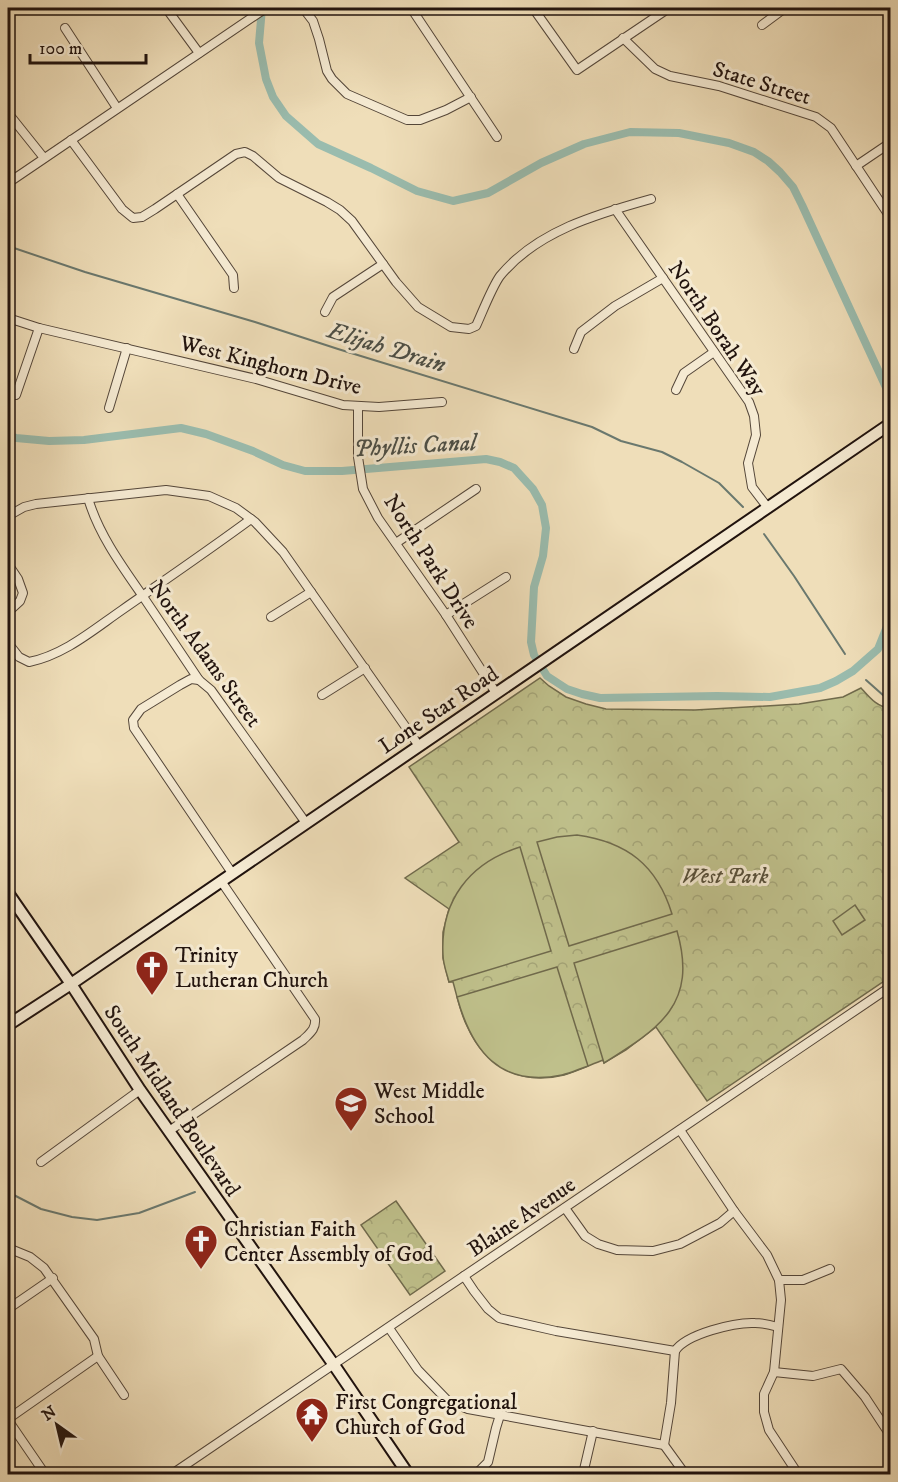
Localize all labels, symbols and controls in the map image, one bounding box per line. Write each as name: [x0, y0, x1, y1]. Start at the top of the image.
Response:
scale bar: [30, 27, 146, 65]
text: 100 m: [39, 38, 82, 60]
street label: State Street: [709, 56, 814, 111]
street label: North Borah Way: [662, 256, 772, 402]
water label: Elijah Drain: [322, 315, 449, 380]
street label: West Kinghorn Drive: [176, 330, 364, 401]
water label: Phyllis Canal: [353, 428, 480, 464]
street label: North Park Drive: [377, 490, 484, 634]
street label: North Adams Street: [143, 575, 267, 732]
street label: Lone Star Road: [374, 660, 504, 760]
park label: West Park: [681, 863, 769, 890]
place label: Trinity Lutheran Church: [175, 942, 329, 994]
church icon: Trinity Lutheran Church: [134, 949, 170, 996]
street label: South Midland Boulevard: [98, 1000, 246, 1202]
place label: West Middle School: [373, 1078, 485, 1130]
school or university icon: West Middle School: [333, 1085, 369, 1132]
street label: Blaine Avenue: [463, 1171, 581, 1263]
place label: Christian Faith Center Assembly of God: [224, 1216, 434, 1268]
church icon: Christian Faith Center Assembly of God: [183, 1223, 219, 1270]
place label: First Congregational Church of God: [335, 1389, 518, 1441]
north arrow: [27, 1395, 87, 1455]
temple icon: First Congregational Church of God: [294, 1396, 330, 1443]
text: N: [38, 1401, 60, 1425]

